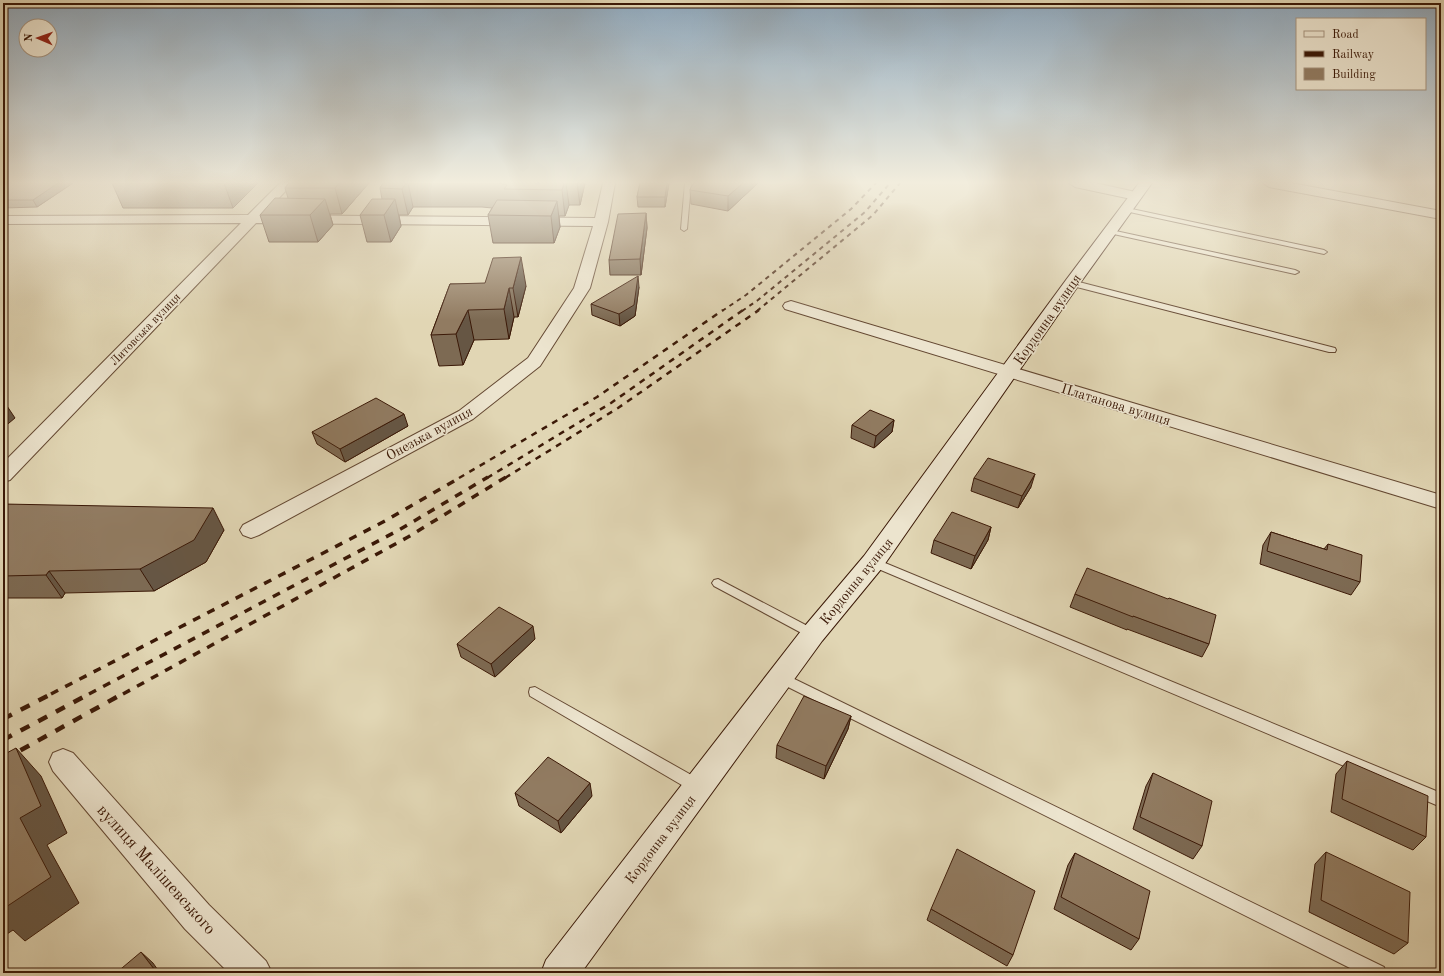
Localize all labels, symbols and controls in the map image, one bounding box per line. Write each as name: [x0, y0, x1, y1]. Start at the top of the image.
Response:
north arrow: [18, 18, 58, 58]
legend: [1296, 18, 1426, 90]
text: Road: [1332, 29, 1359, 41]
text: N: [24, 33, 35, 42]
text: Railway: [1332, 49, 1375, 61]
text: Building: [1332, 69, 1376, 81]
street label: Кордонна вулиця: [1011, 272, 1084, 367]
street label: Литовська вулиця: [108, 291, 183, 368]
street label: Платанова вулиця: [1059, 382, 1172, 428]
street label: Онезька вулиця: [384, 404, 475, 463]
street label: Кордонна вулиця: [818, 536, 896, 628]
street label: Кордонна вулиця: [623, 793, 699, 886]
street label: вулиця Малішевського: [93, 802, 218, 938]

